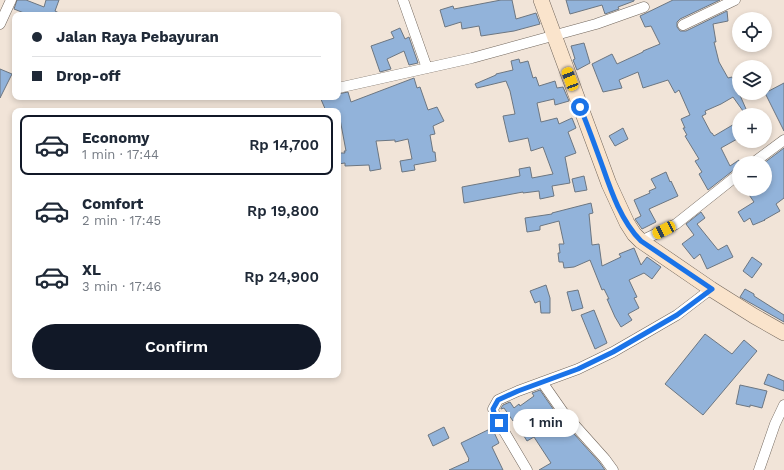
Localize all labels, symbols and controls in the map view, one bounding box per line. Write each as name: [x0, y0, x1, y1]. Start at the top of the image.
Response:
map controls: [732, 12, 772, 196]
button: locate: [732, 12, 772, 52]
text: Jalan Raya Pebayuran: [56, 28, 219, 46]
button: layers: [732, 60, 772, 100]
car: [560, 66, 580, 92]
text: Drop-off: [56, 67, 121, 85]
route start: [571, 98, 589, 116]
button: +: [732, 108, 772, 148]
icon: car: [34, 127, 70, 163]
text: Economy: [82, 129, 149, 147]
text: Rp 14,700: [249, 136, 319, 154]
text: 1 min · 17:44: [82, 147, 159, 162]
button: −: [732, 156, 772, 196]
icon: car: [34, 193, 70, 229]
text: Comfort: [82, 195, 143, 213]
text: Rp 19,800: [247, 202, 319, 220]
text: 2 min · 17:45: [82, 213, 161, 228]
car: [651, 219, 677, 241]
icon: car: [34, 259, 70, 295]
text: XL: [82, 261, 101, 279]
text: Rp 24,900: [244, 268, 319, 286]
text: 3 min · 17:46: [82, 279, 162, 294]
button: Confirm: [32, 324, 321, 370]
callout: 1 min: [513, 409, 579, 437]
route end: [490, 414, 508, 432]
text: 1 min: [529, 415, 563, 430]

